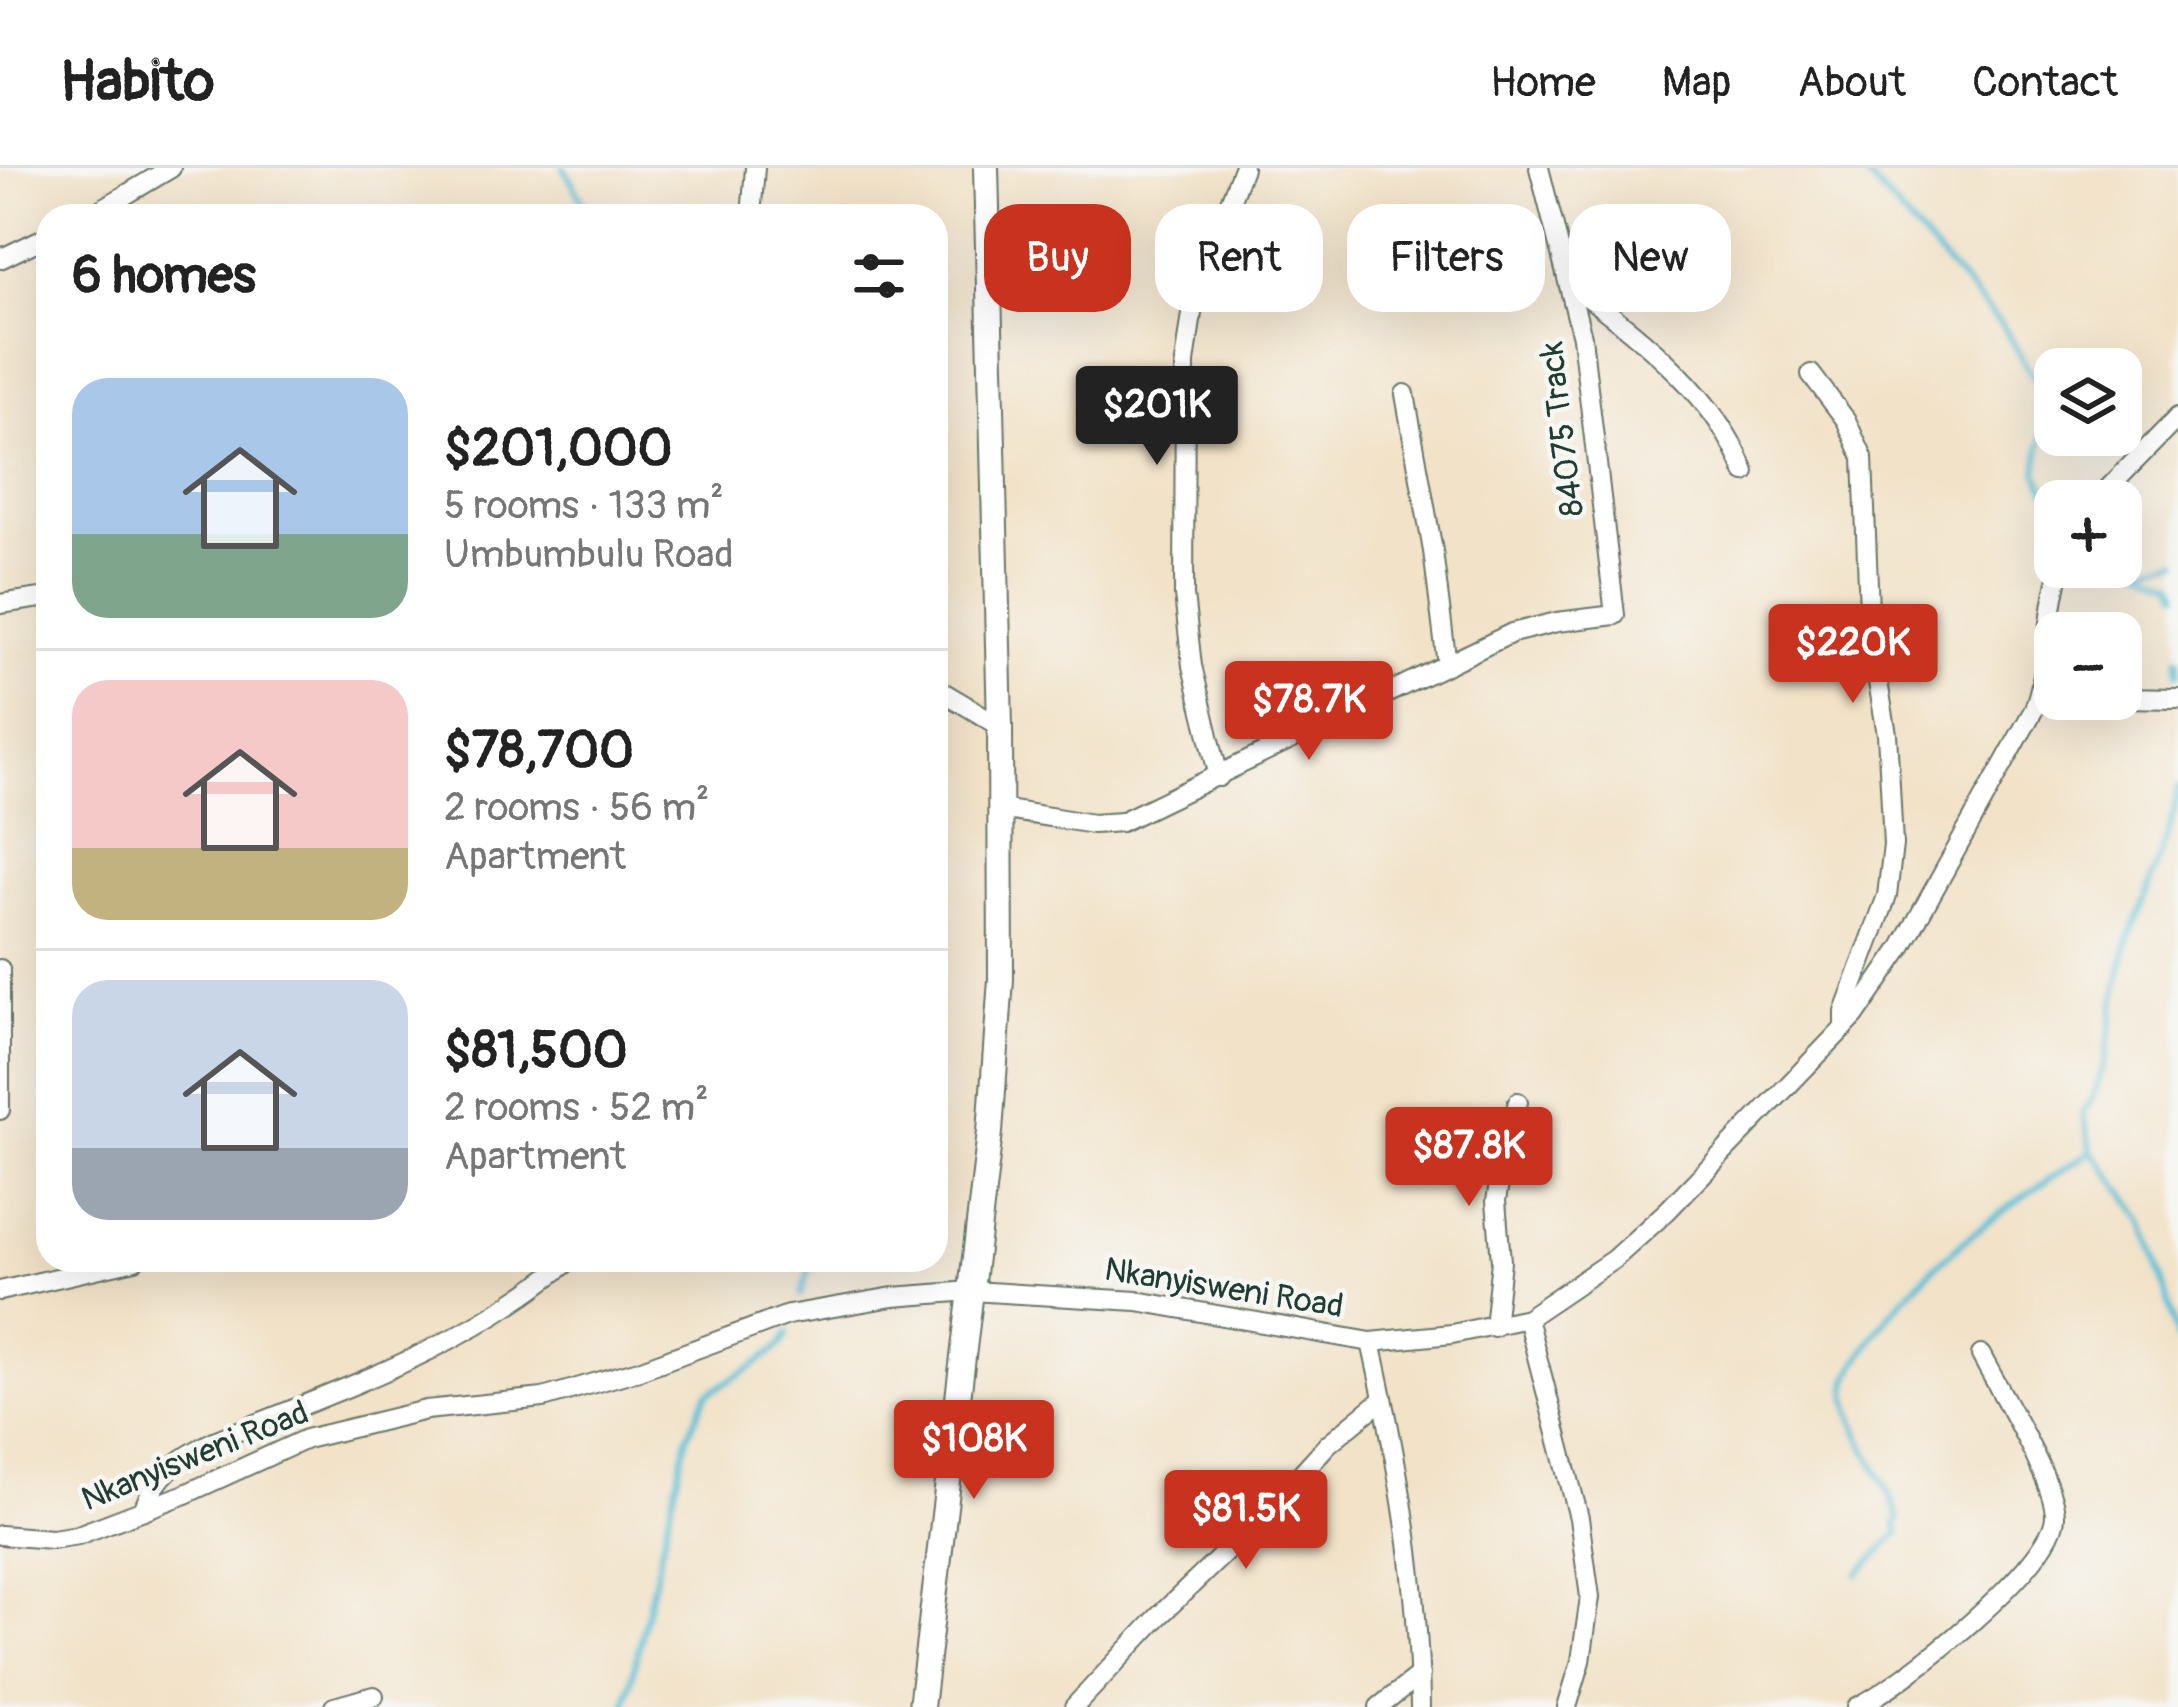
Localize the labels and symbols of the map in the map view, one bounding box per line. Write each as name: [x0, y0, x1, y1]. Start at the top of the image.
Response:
street label: 84075 Track: [1531, 339, 1593, 519]
pin: $201K: [1073, 366, 1241, 468]
pin: $220K: [1769, 604, 1937, 706]
pin: $78.7K: [1211, 661, 1407, 763]
pin: $87.8K: [1371, 1107, 1567, 1209]
street label: Nkanyisweni Road: [1102, 1249, 1346, 1327]
street label: Nkanyisweni Road: [76, 1392, 314, 1520]
pin: $108K: [890, 1400, 1058, 1502]
pin: $81.5K: [1148, 1470, 1344, 1572]

